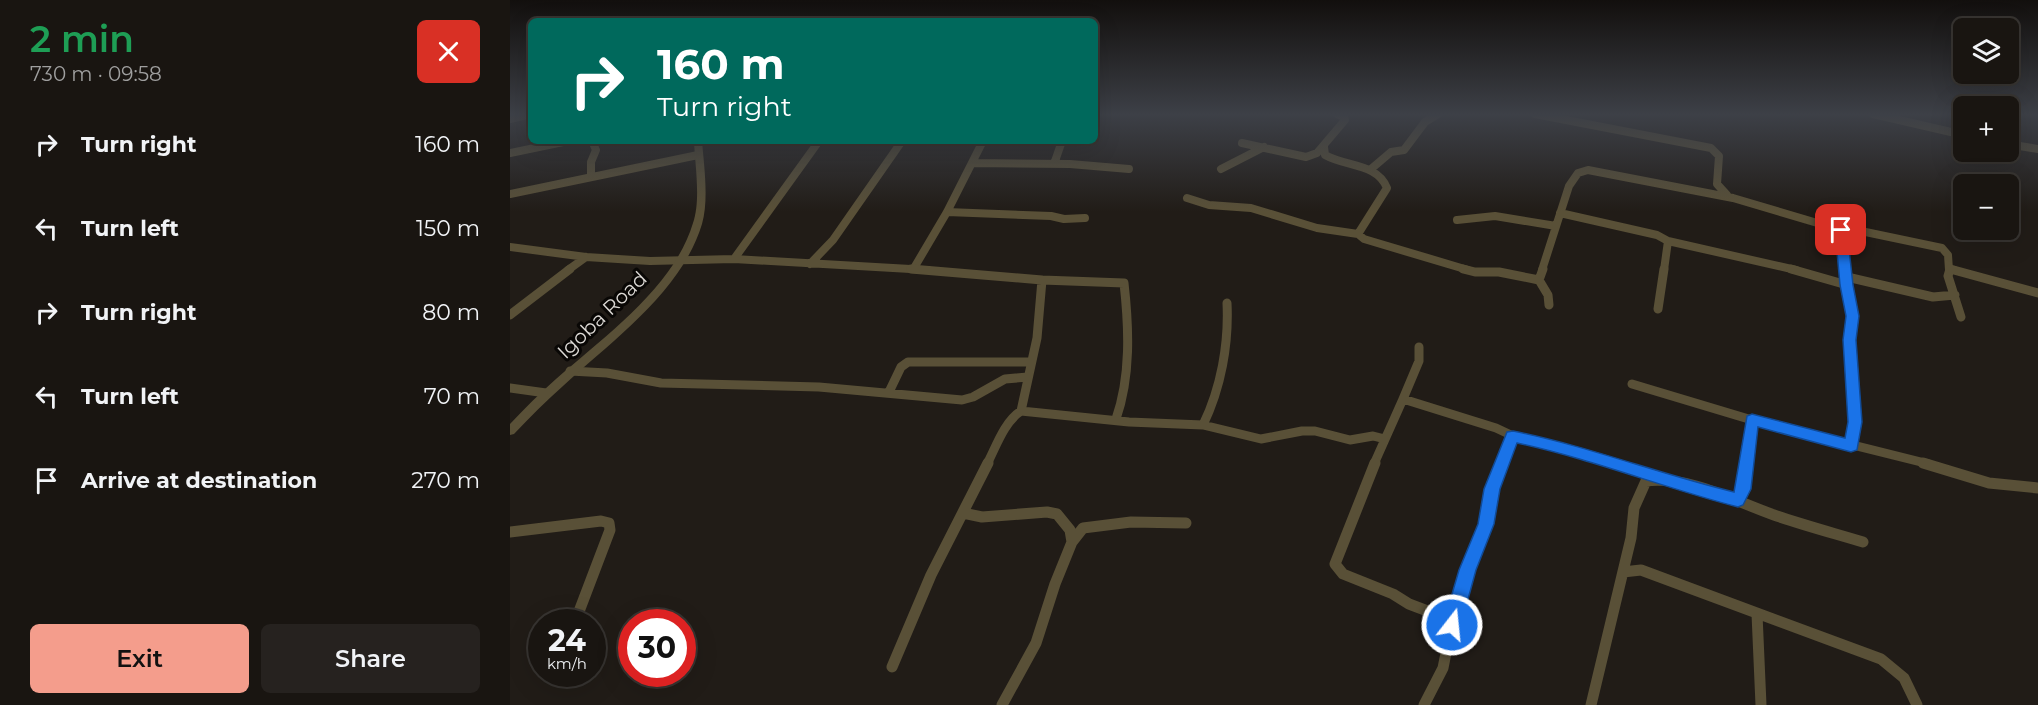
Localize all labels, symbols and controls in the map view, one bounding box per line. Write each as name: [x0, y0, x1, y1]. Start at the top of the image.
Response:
text: 2 min: [30, 17, 134, 61]
map controls: [1953, 18, 2019, 240]
button: layers: [1953, 18, 2019, 84]
button: close: [417, 20, 480, 83]
text: 160 m: [657, 38, 785, 90]
icon: right: [558, 42, 636, 120]
text: 730 m · 09:58: [30, 62, 162, 86]
text: Turn right: [657, 90, 792, 123]
button: +: [1953, 96, 2019, 162]
icon: right: [30, 128, 63, 161]
text: Turn right: [81, 131, 196, 158]
text: 160 m: [415, 131, 480, 158]
button: −: [1953, 174, 2019, 240]
pin: [1815, 204, 1866, 255]
icon: left: [30, 212, 63, 245]
icon: arrive: [1824, 213, 1857, 246]
text: Turn left: [81, 215, 179, 242]
text: 150 m: [416, 215, 480, 242]
street label: Igoba Road: [552, 266, 652, 364]
icon: right: [30, 296, 63, 329]
text: Turn right: [81, 299, 196, 326]
text: 80 m: [422, 299, 480, 326]
icon: left: [30, 380, 63, 413]
text: Turn left: [81, 383, 179, 410]
text: 70 m: [424, 383, 480, 410]
icon: arrive: [30, 464, 63, 497]
text: Arrive at destination: [81, 467, 317, 494]
text: 270 m: [411, 467, 480, 494]
position arrow: [1420, 593, 1484, 657]
speed limit sign: 30: [618, 609, 696, 687]
text: 24: [548, 622, 586, 659]
button: Exit: [30, 624, 249, 693]
button: Share: [261, 624, 480, 693]
text: km/h: [547, 654, 587, 673]

